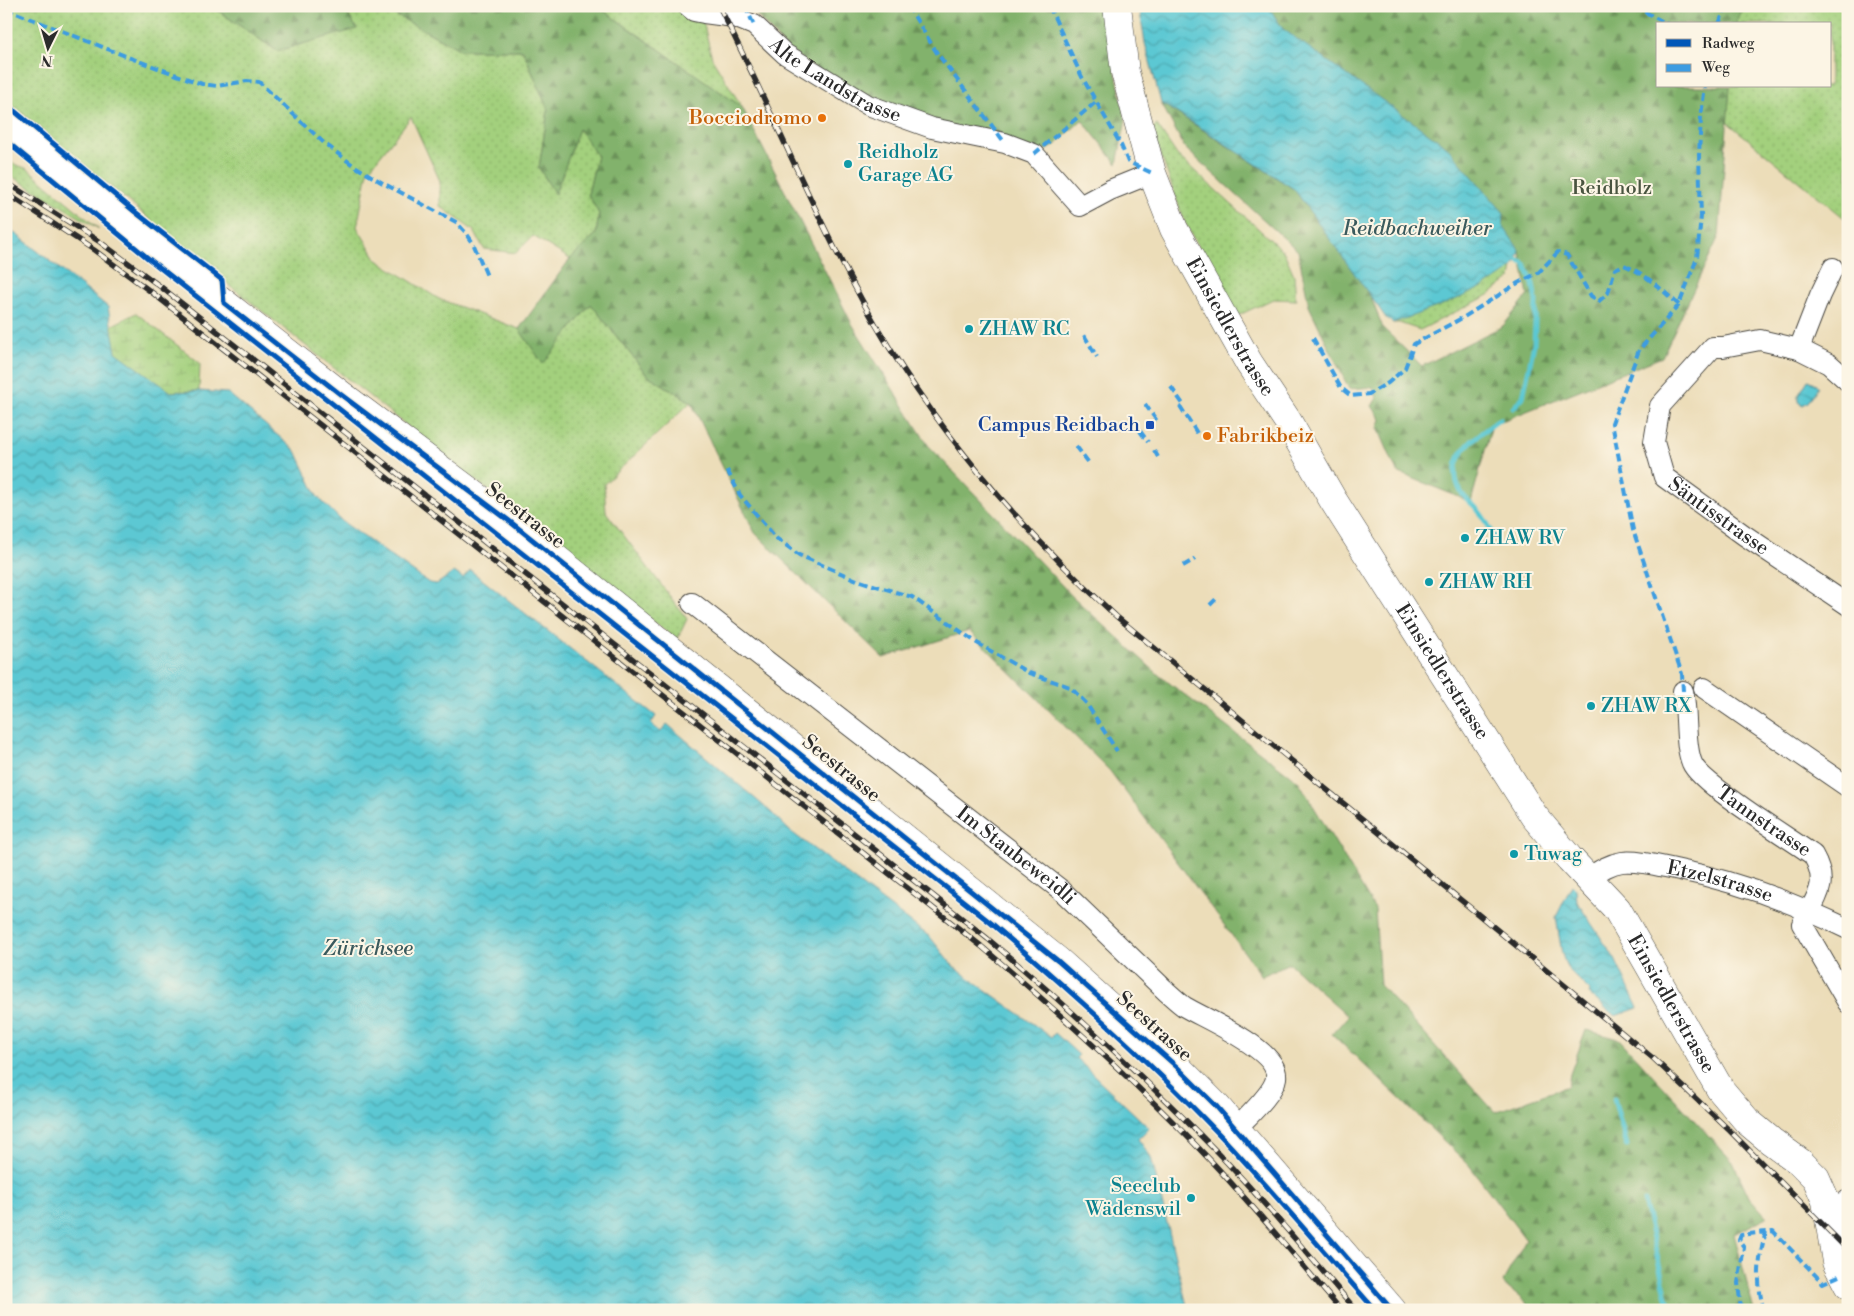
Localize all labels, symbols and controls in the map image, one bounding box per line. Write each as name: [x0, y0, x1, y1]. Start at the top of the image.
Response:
north arrow: [22, 22, 72, 72]
legend: [1656, 22, 1832, 88]
street label: Alte Landstrasse: [762, 32, 904, 128]
text: Radweg: [1702, 34, 1755, 53]
text: N: [41, 51, 53, 69]
text: Weg: [1701, 58, 1730, 77]
place label: Bocciodromo: [688, 106, 812, 131]
marker: Bocciodromo: [816, 112, 828, 124]
place label: Reidholz Garage AG: [858, 140, 954, 188]
marker: Reidholz Garage AG: [842, 158, 854, 170]
park label: Reidholz: [1572, 176, 1652, 201]
water label: Reidbachweiher: [1341, 216, 1493, 242]
street label: Einsiedlerstrasse: [1180, 253, 1280, 401]
place label: ZHAW RC: [979, 317, 1070, 342]
marker: ZHAW RC: [963, 323, 975, 335]
place label: Campus Reidbach: [978, 413, 1140, 438]
marker: Campus Reidbach: [1144, 419, 1156, 431]
place label: Fabrikbeiz: [1217, 424, 1314, 449]
marker: Fabrikbeiz: [1201, 430, 1213, 442]
street label: Säntisstrasse: [1663, 472, 1774, 561]
street label: Seestrasse: [480, 477, 570, 555]
place label: ZHAW RV: [1475, 526, 1566, 551]
marker: ZHAW RV: [1459, 532, 1471, 544]
place label: ZHAW RH: [1439, 570, 1532, 595]
marker: ZHAW RH: [1423, 576, 1435, 588]
street label: Einsiedlerstrasse: [1390, 599, 1495, 744]
place label: ZHAW RX: [1601, 694, 1692, 719]
marker: ZHAW RX: [1585, 700, 1597, 712]
street label: Seestrasse: [797, 730, 885, 808]
street label: Tannstrasse: [1711, 780, 1816, 863]
street label: Im Staubeweidli: [951, 801, 1082, 911]
place label: Tuwag: [1524, 842, 1583, 867]
marker: Tuwag: [1508, 848, 1520, 860]
street label: Etzelstrasse: [1665, 855, 1776, 908]
street label: Einsiedlerstrasse: [1622, 930, 1721, 1078]
water label: Zürichsee: [323, 936, 413, 962]
street label: Seestrasse: [1111, 986, 1197, 1068]
place label: Seeclub Wädenswil: [1084, 1174, 1181, 1222]
marker: Seeclub Wädenswil: [1185, 1192, 1197, 1204]

